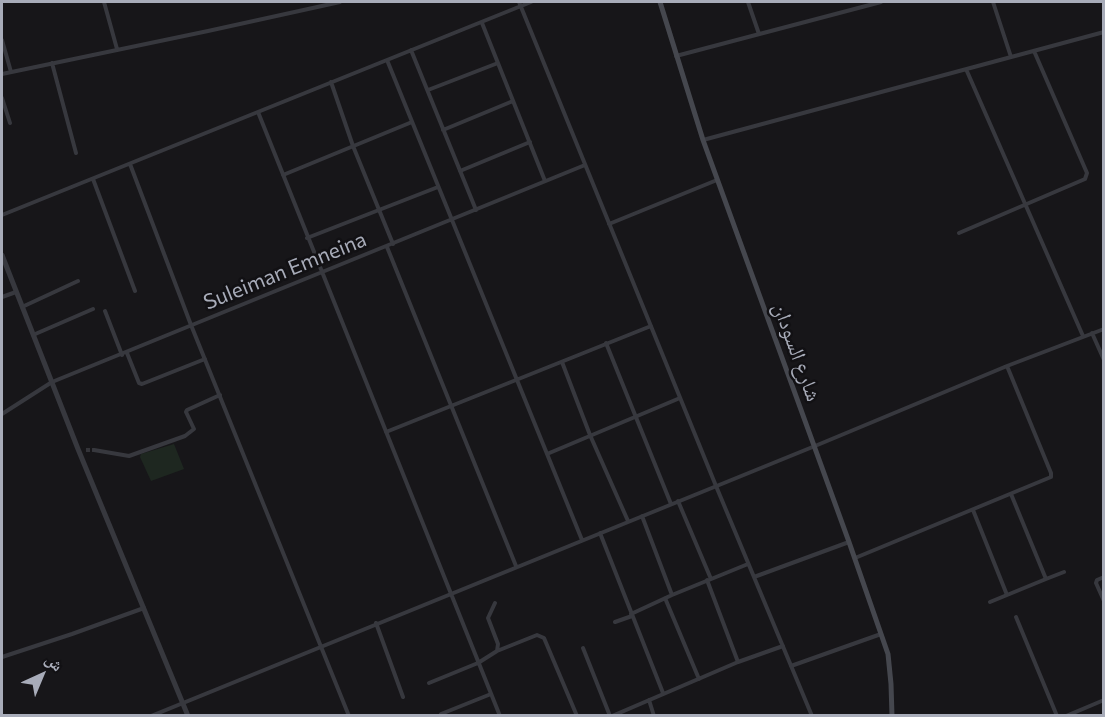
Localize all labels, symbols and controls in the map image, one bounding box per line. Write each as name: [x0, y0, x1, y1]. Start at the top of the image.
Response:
street label: Suleiman Emneina: [200, 227, 370, 315]
street label: شارع السودان: [768, 299, 826, 405]
north arrow: [12, 645, 72, 705]
text: ش: [42, 649, 68, 674]

